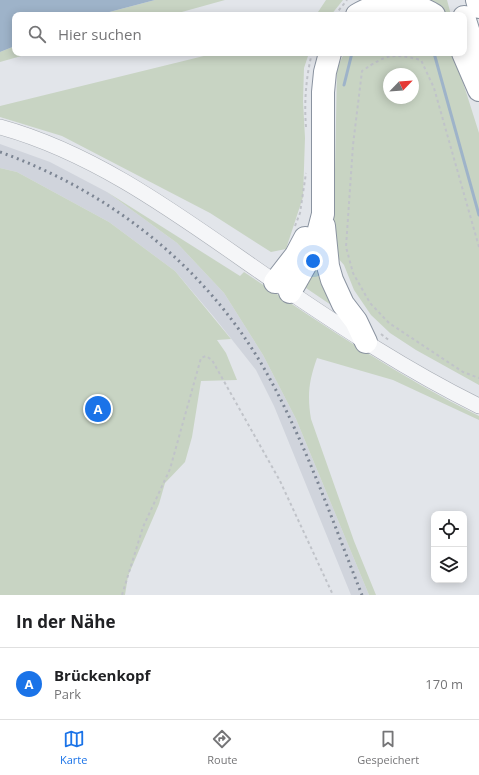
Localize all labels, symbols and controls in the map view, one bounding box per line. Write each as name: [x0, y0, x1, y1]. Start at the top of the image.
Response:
search box: [12, 12, 467, 56]
icon: search: [26, 23, 48, 45]
text: Hier suchen: [58, 24, 142, 44]
north arrow: [383, 68, 419, 104]
your location: [303, 251, 323, 271]
pin: A: [85, 394, 111, 424]
map controls: [431, 511, 467, 583]
button: locate: [431, 511, 467, 547]
button: layers: [431, 547, 467, 583]
text: In der Nähe: [16, 610, 115, 633]
text: Brückenkopf: [54, 665, 150, 685]
text: A: [25, 675, 33, 693]
text: 170 m: [425, 675, 463, 693]
text: Park: [54, 685, 81, 703]
tab: Karte: [60, 728, 87, 767]
tab: Route: [207, 728, 237, 767]
tab: Gespeichert: [357, 728, 419, 767]

